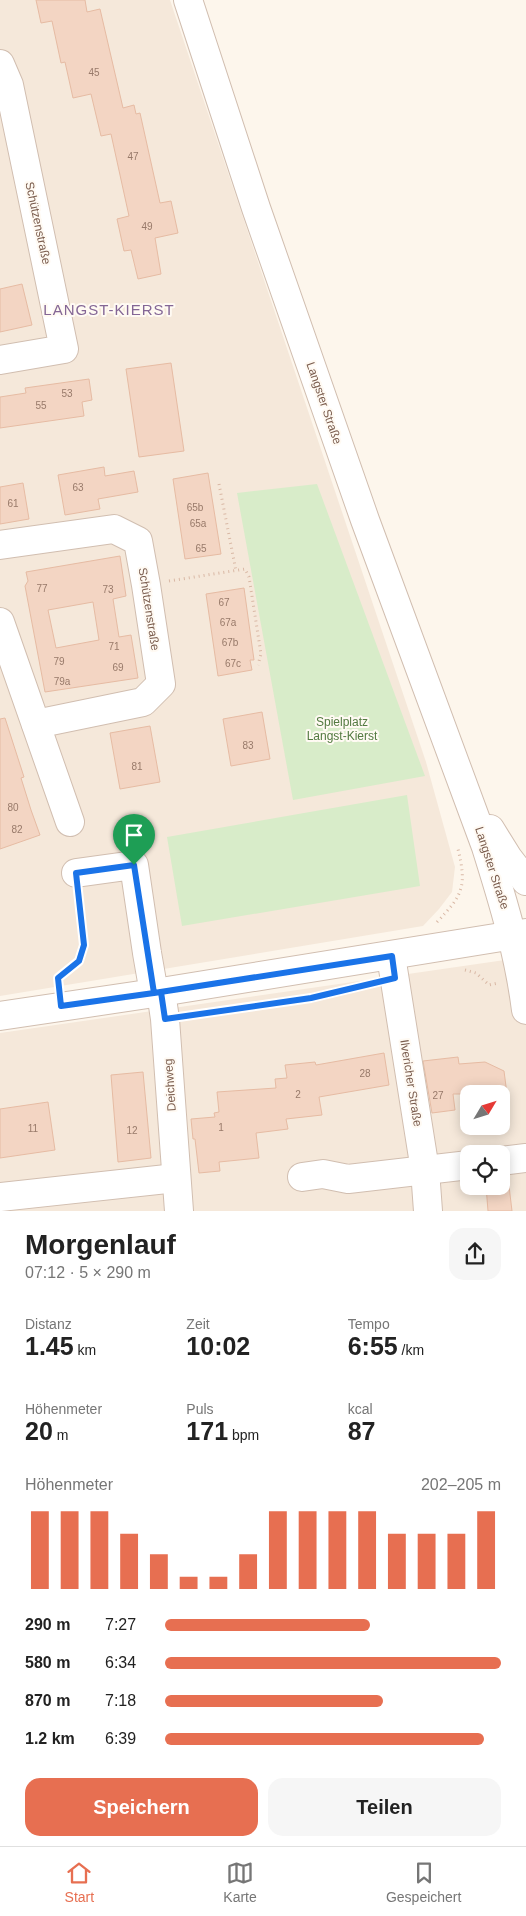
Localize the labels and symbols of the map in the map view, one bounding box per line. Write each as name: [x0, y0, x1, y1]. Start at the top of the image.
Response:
house number: 45: [88, 67, 100, 78]
house number: 47: [127, 151, 139, 162]
street label: Schützenstraße: [22, 180, 54, 266]
house number: 49: [141, 221, 153, 232]
district label: LANGST-KIERST: [43, 301, 175, 318]
street label: Langster Straße: [303, 360, 345, 446]
house number: 53: [61, 388, 73, 399]
house number: 55: [35, 400, 47, 411]
house number: 63: [72, 482, 84, 493]
house number: 61: [7, 498, 19, 509]
house number: 65b: [187, 502, 204, 513]
house number: 65a: [190, 518, 207, 529]
house number: 65: [195, 543, 207, 554]
street label: Schützenstraße: [136, 566, 163, 652]
house number: 77: [36, 583, 48, 594]
house number: 73: [102, 584, 114, 595]
house number: 67: [218, 597, 230, 608]
house number: 67a: [220, 617, 237, 628]
house number: 67b: [222, 637, 239, 648]
house number: 71: [108, 641, 120, 652]
house number: 79: [53, 656, 65, 667]
house number: 67c: [225, 658, 241, 669]
house number: 69: [112, 662, 124, 673]
house number: 79a: [54, 676, 71, 687]
park label: Spielplatz Langst-Kierst: [307, 715, 378, 743]
house number: 83: [242, 740, 254, 751]
house number: 81: [131, 761, 143, 772]
house number: 80: [7, 802, 19, 813]
pin: [113, 814, 155, 865]
house number: 82: [11, 824, 23, 835]
street label: Langster Straße: [472, 825, 512, 911]
street label: Ilvericher Straße: [397, 1038, 425, 1128]
street label: Deichweg: [161, 1058, 179, 1112]
house number: 28: [359, 1068, 371, 1079]
north arrow: [460, 1085, 510, 1135]
house number: 2: [295, 1089, 301, 1100]
house number: 27: [432, 1090, 444, 1101]
house number: 1: [218, 1122, 224, 1133]
house number: 11: [28, 1123, 39, 1134]
house number: 12: [126, 1125, 138, 1136]

